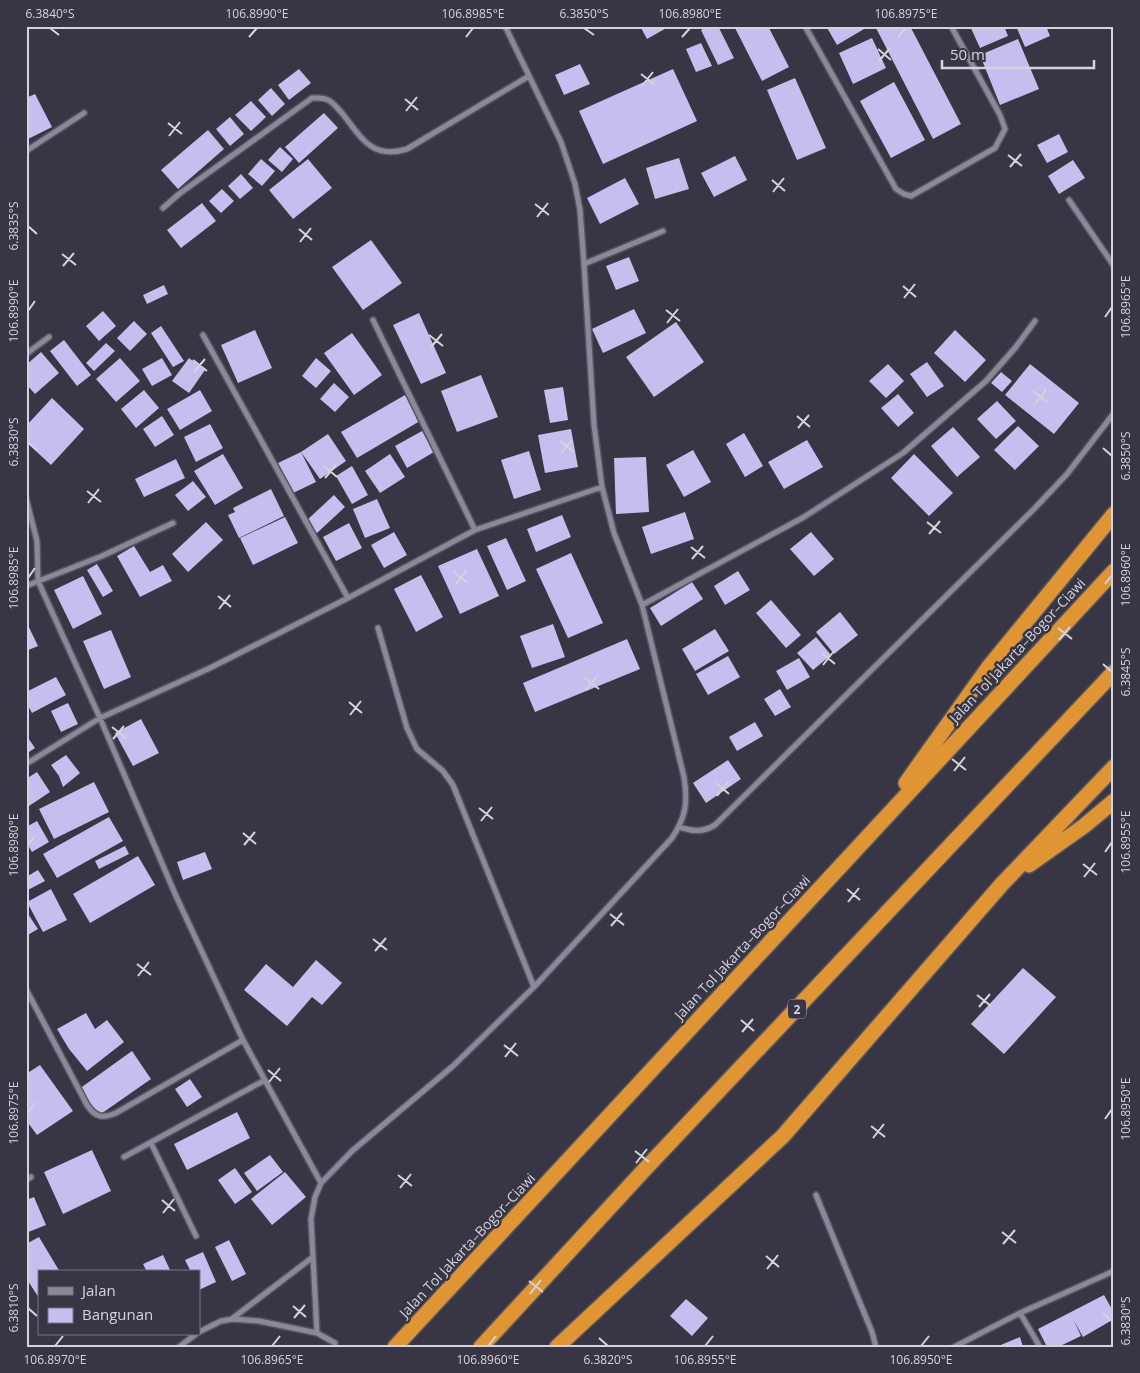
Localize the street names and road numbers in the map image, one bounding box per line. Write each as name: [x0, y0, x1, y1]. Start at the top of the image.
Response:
street label: Jalan Tol Jakarta–Bogor–Ciawi: [943, 574, 1089, 728]
street label: Jalan Tol Jakarta–Bogor–Ciawi: [668, 871, 814, 1025]
road number: 2: [788, 1000, 806, 1019]
street label: Jalan Tol Jakarta–Bogor–Ciawi: [393, 1169, 539, 1323]

